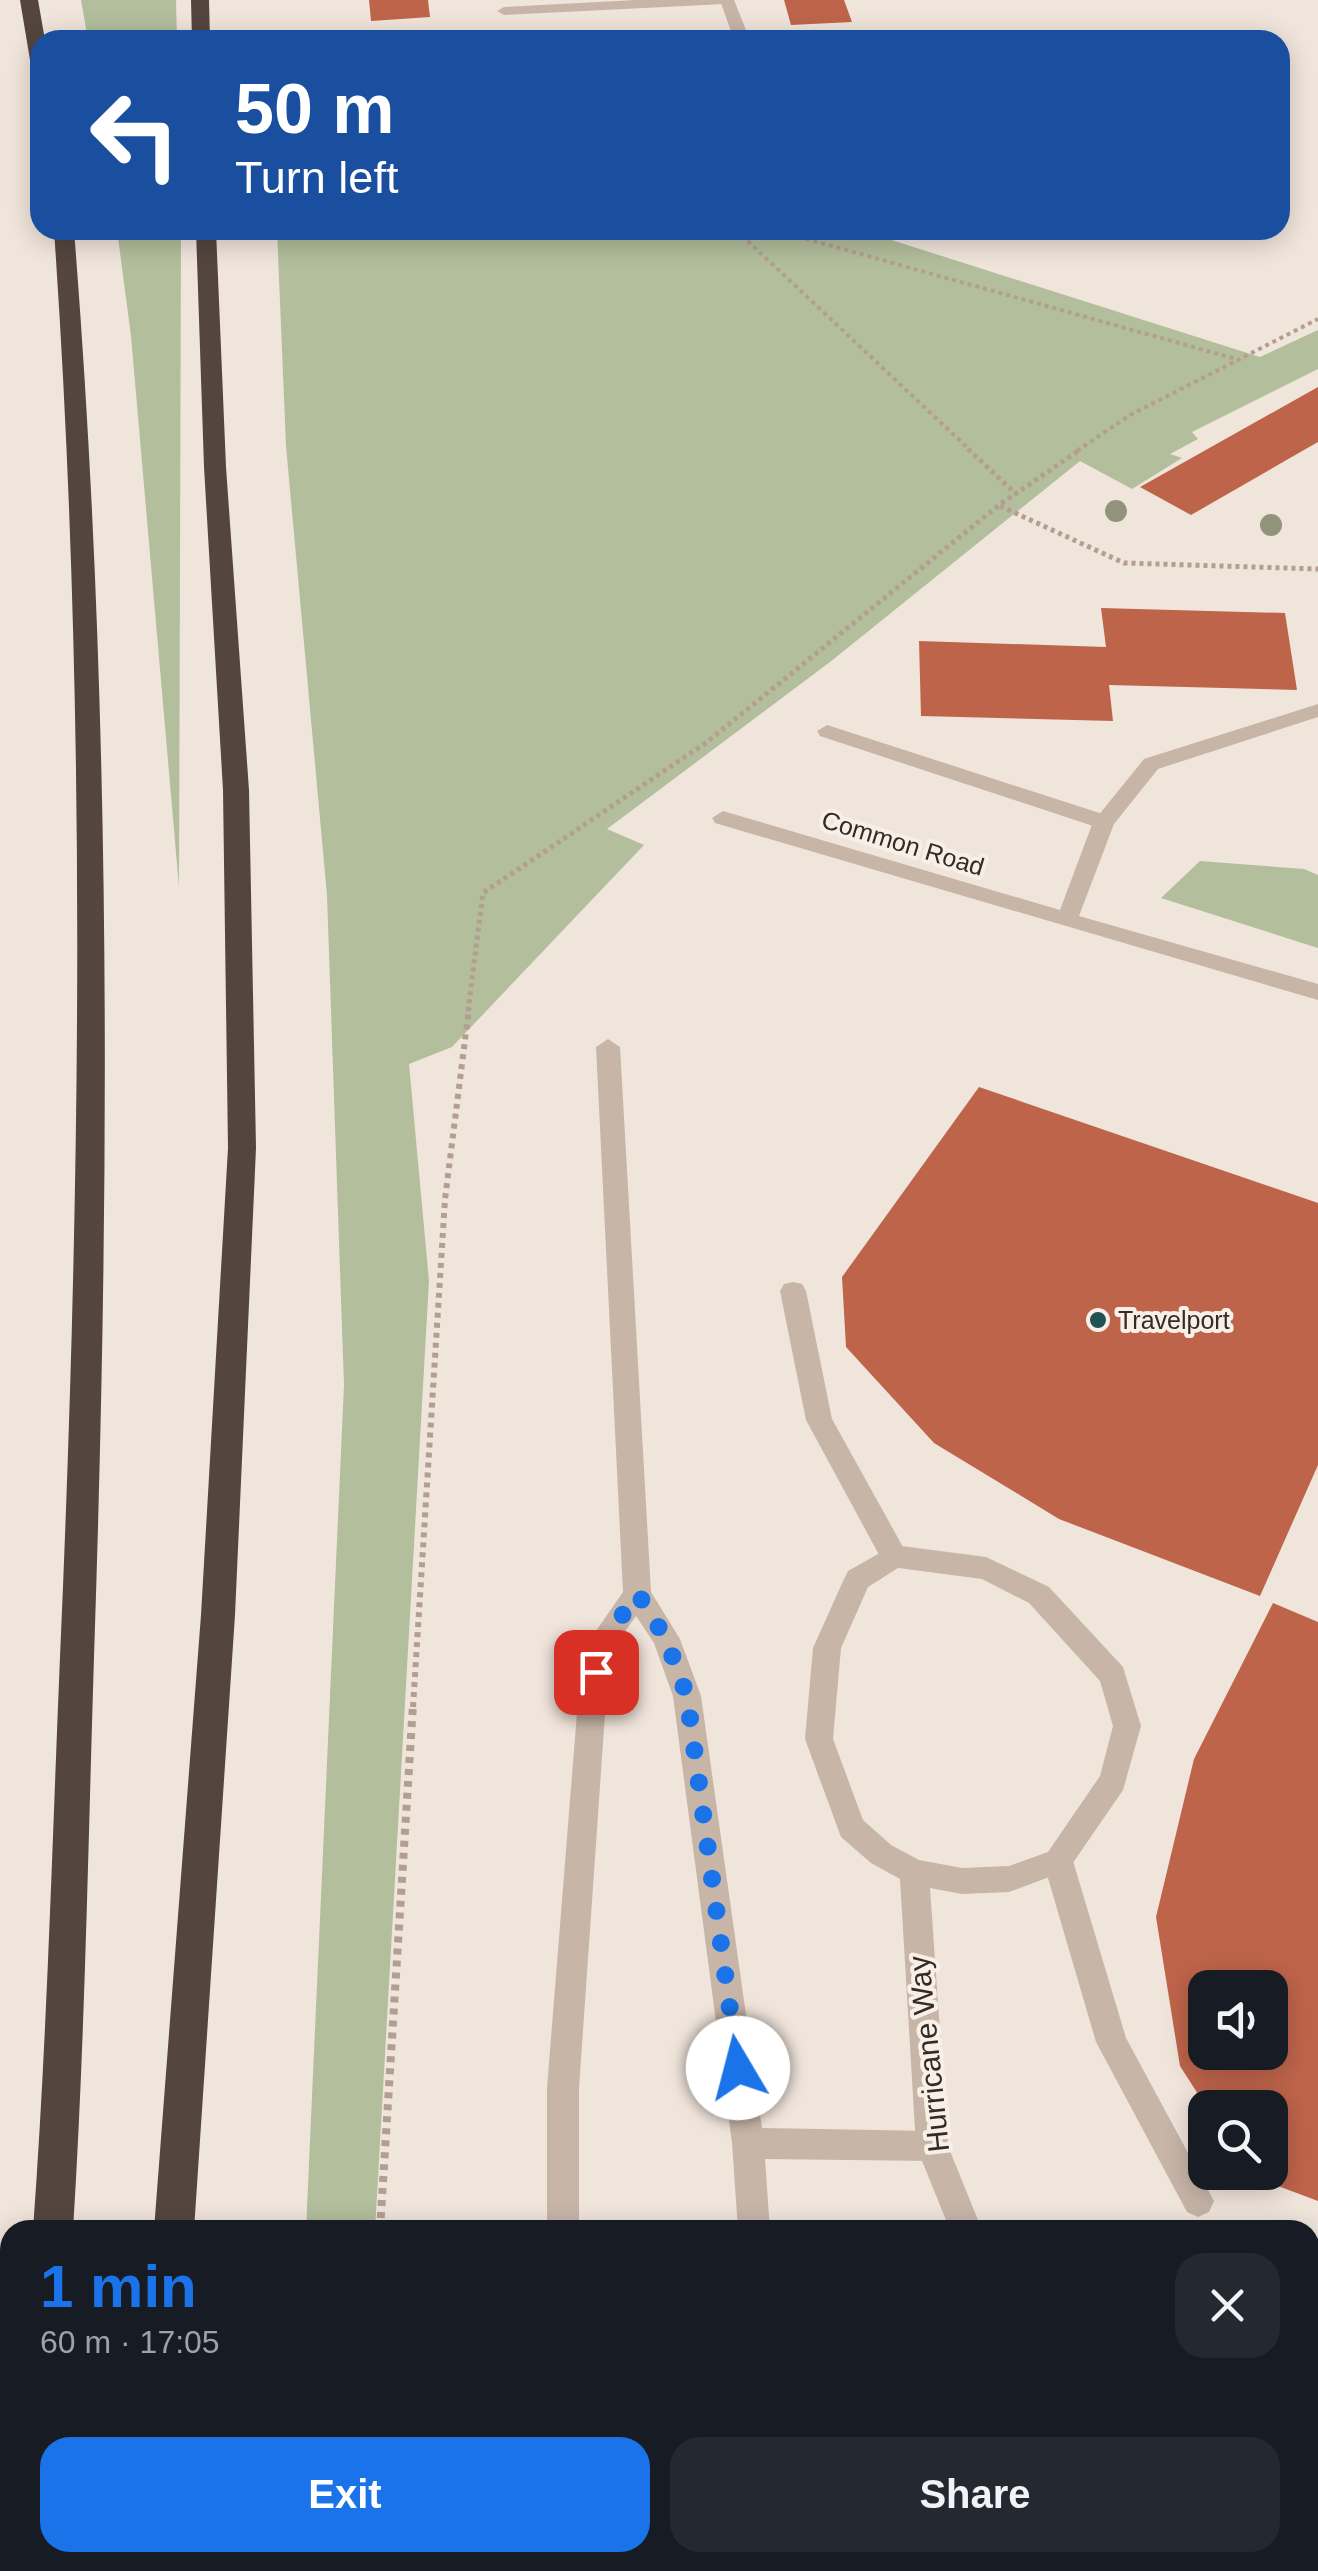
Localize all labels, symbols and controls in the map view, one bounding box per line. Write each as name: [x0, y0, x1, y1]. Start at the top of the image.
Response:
icon: left: [70, 70, 200, 200]
text: 50 m: [235, 70, 395, 148]
text: Turn left: [235, 152, 398, 203]
street label: Common Road: [819, 805, 987, 881]
place label: Travelport: [1118, 1306, 1230, 1334]
marker: Travelport: [1087, 1309, 1109, 1331]
pin: [554, 1630, 639, 1715]
icon: arrive: [569, 1645, 624, 1700]
street label: Hurricane Way: [902, 1954, 955, 2154]
map controls: [1188, 1970, 1288, 2190]
button: sound: [1188, 1970, 1288, 2070]
position arrow: [686, 2016, 790, 2120]
button: search: [1188, 2090, 1288, 2190]
text: 1 min: [40, 2253, 197, 2320]
button: close: [1175, 2253, 1280, 2358]
text: 60 m · 17:05: [40, 2324, 220, 2360]
button: Exit: [40, 2437, 650, 2552]
button: Share: [670, 2437, 1280, 2552]

